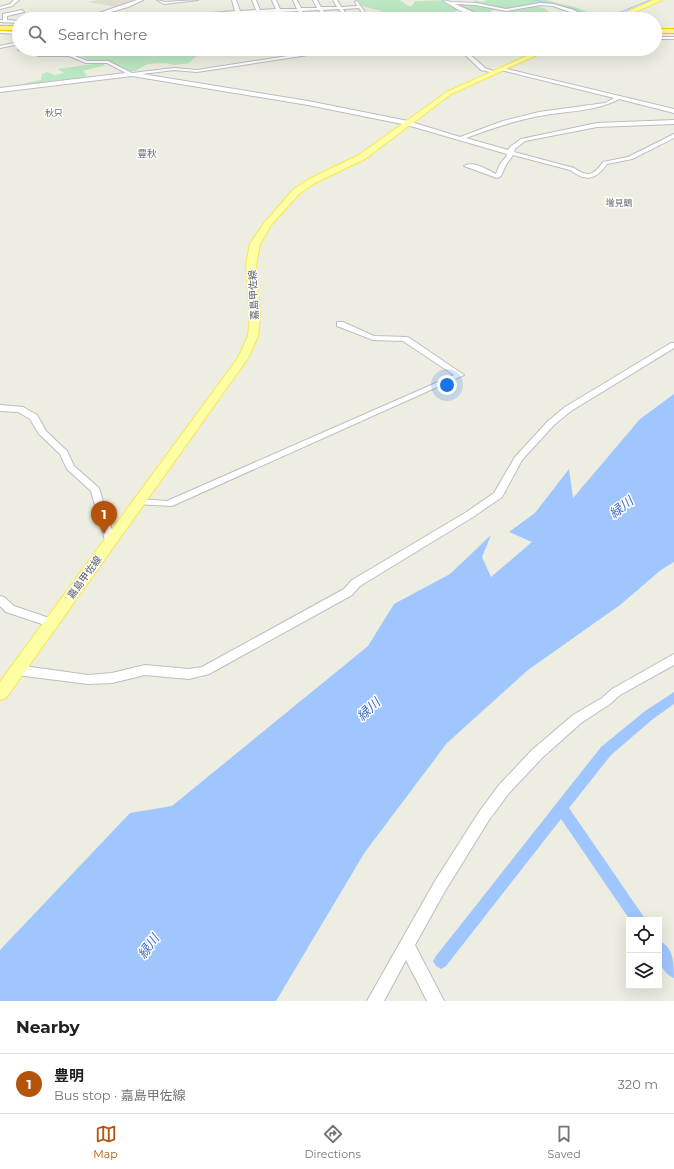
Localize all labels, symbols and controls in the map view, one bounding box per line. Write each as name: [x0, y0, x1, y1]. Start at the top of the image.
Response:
search box: [12, 12, 662, 56]
icon: search: [26, 23, 48, 45]
text: Search here: [58, 25, 147, 44]
district label: 秋只: [45, 107, 63, 118]
district label: 豊秋: [137, 147, 157, 160]
district label: 増見鶴: [605, 197, 633, 208]
street label: 嘉島甲佐線: [246, 270, 261, 320]
your location: [437, 375, 457, 395]
water label: 緑川: [606, 491, 638, 521]
pin: 1: [91, 501, 117, 534]
street label: 嘉島甲佐線: [64, 553, 104, 601]
water label: 緑川: [353, 693, 384, 724]
map controls: [626, 917, 662, 989]
button: locate: [626, 917, 662, 953]
water label: 緑川: [134, 929, 163, 961]
button: layers: [626, 953, 662, 989]
text: Nearby: [16, 1017, 80, 1037]
text: 豊明: [54, 1066, 84, 1085]
text: 1: [26, 1076, 32, 1092]
text: 320 m: [618, 1076, 658, 1092]
text: Bus stop · 嘉島甲佐線: [54, 1087, 186, 1103]
tab: Map: [93, 1123, 118, 1161]
tab: Directions: [305, 1123, 361, 1161]
tab: Saved: [548, 1123, 581, 1161]

